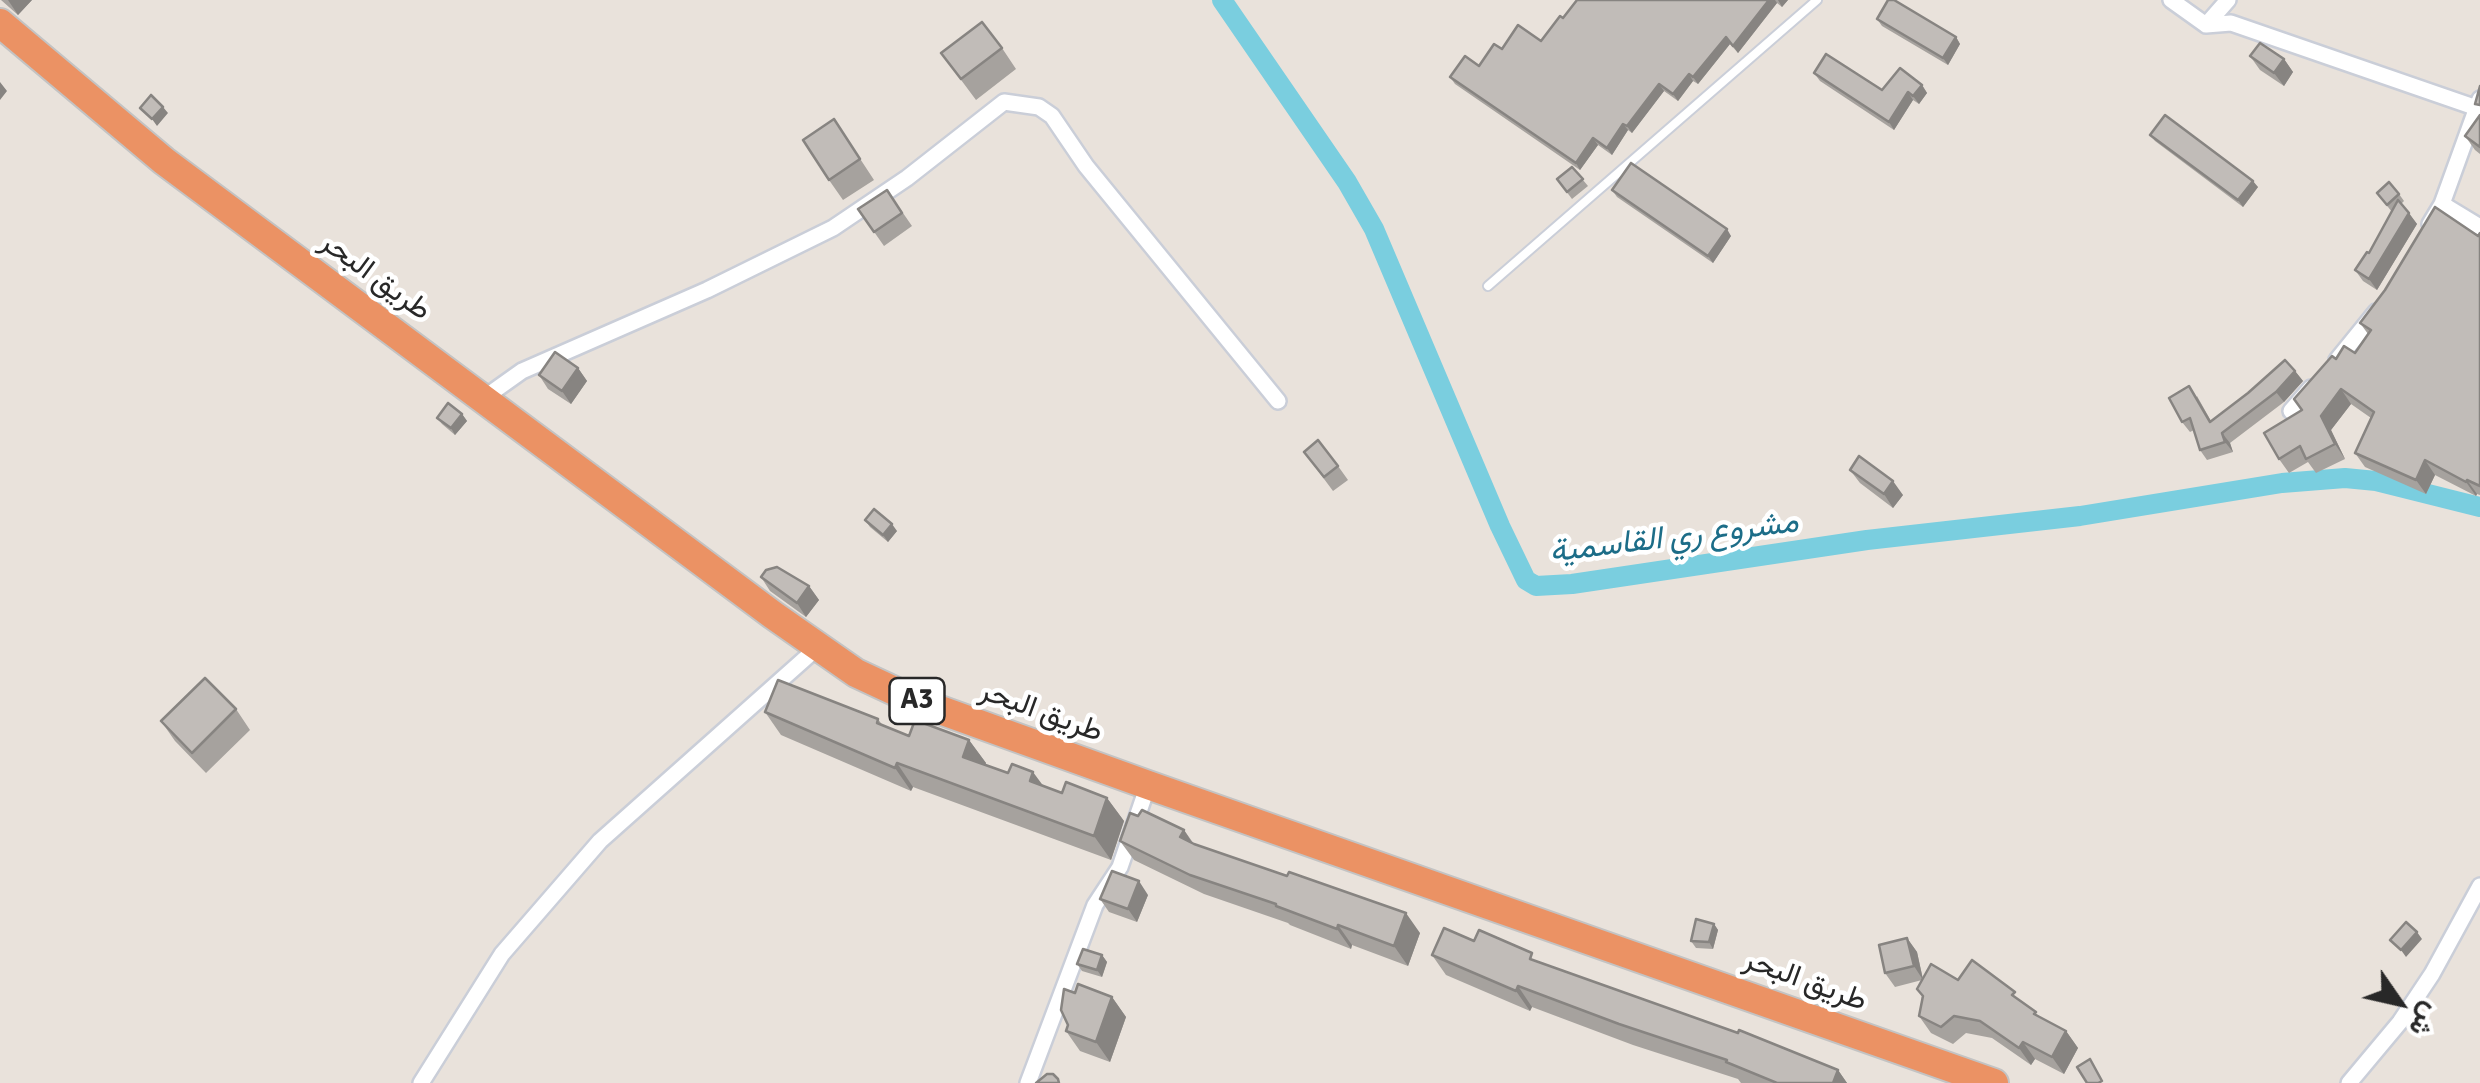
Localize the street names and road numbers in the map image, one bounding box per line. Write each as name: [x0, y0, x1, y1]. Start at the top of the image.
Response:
street label: طريق البحر: [313, 225, 437, 329]
street label: طريق البحر: [975, 673, 1107, 751]
road number: A3: [890, 678, 944, 724]
street label: طريق البحر: [1739, 942, 1871, 1020]

